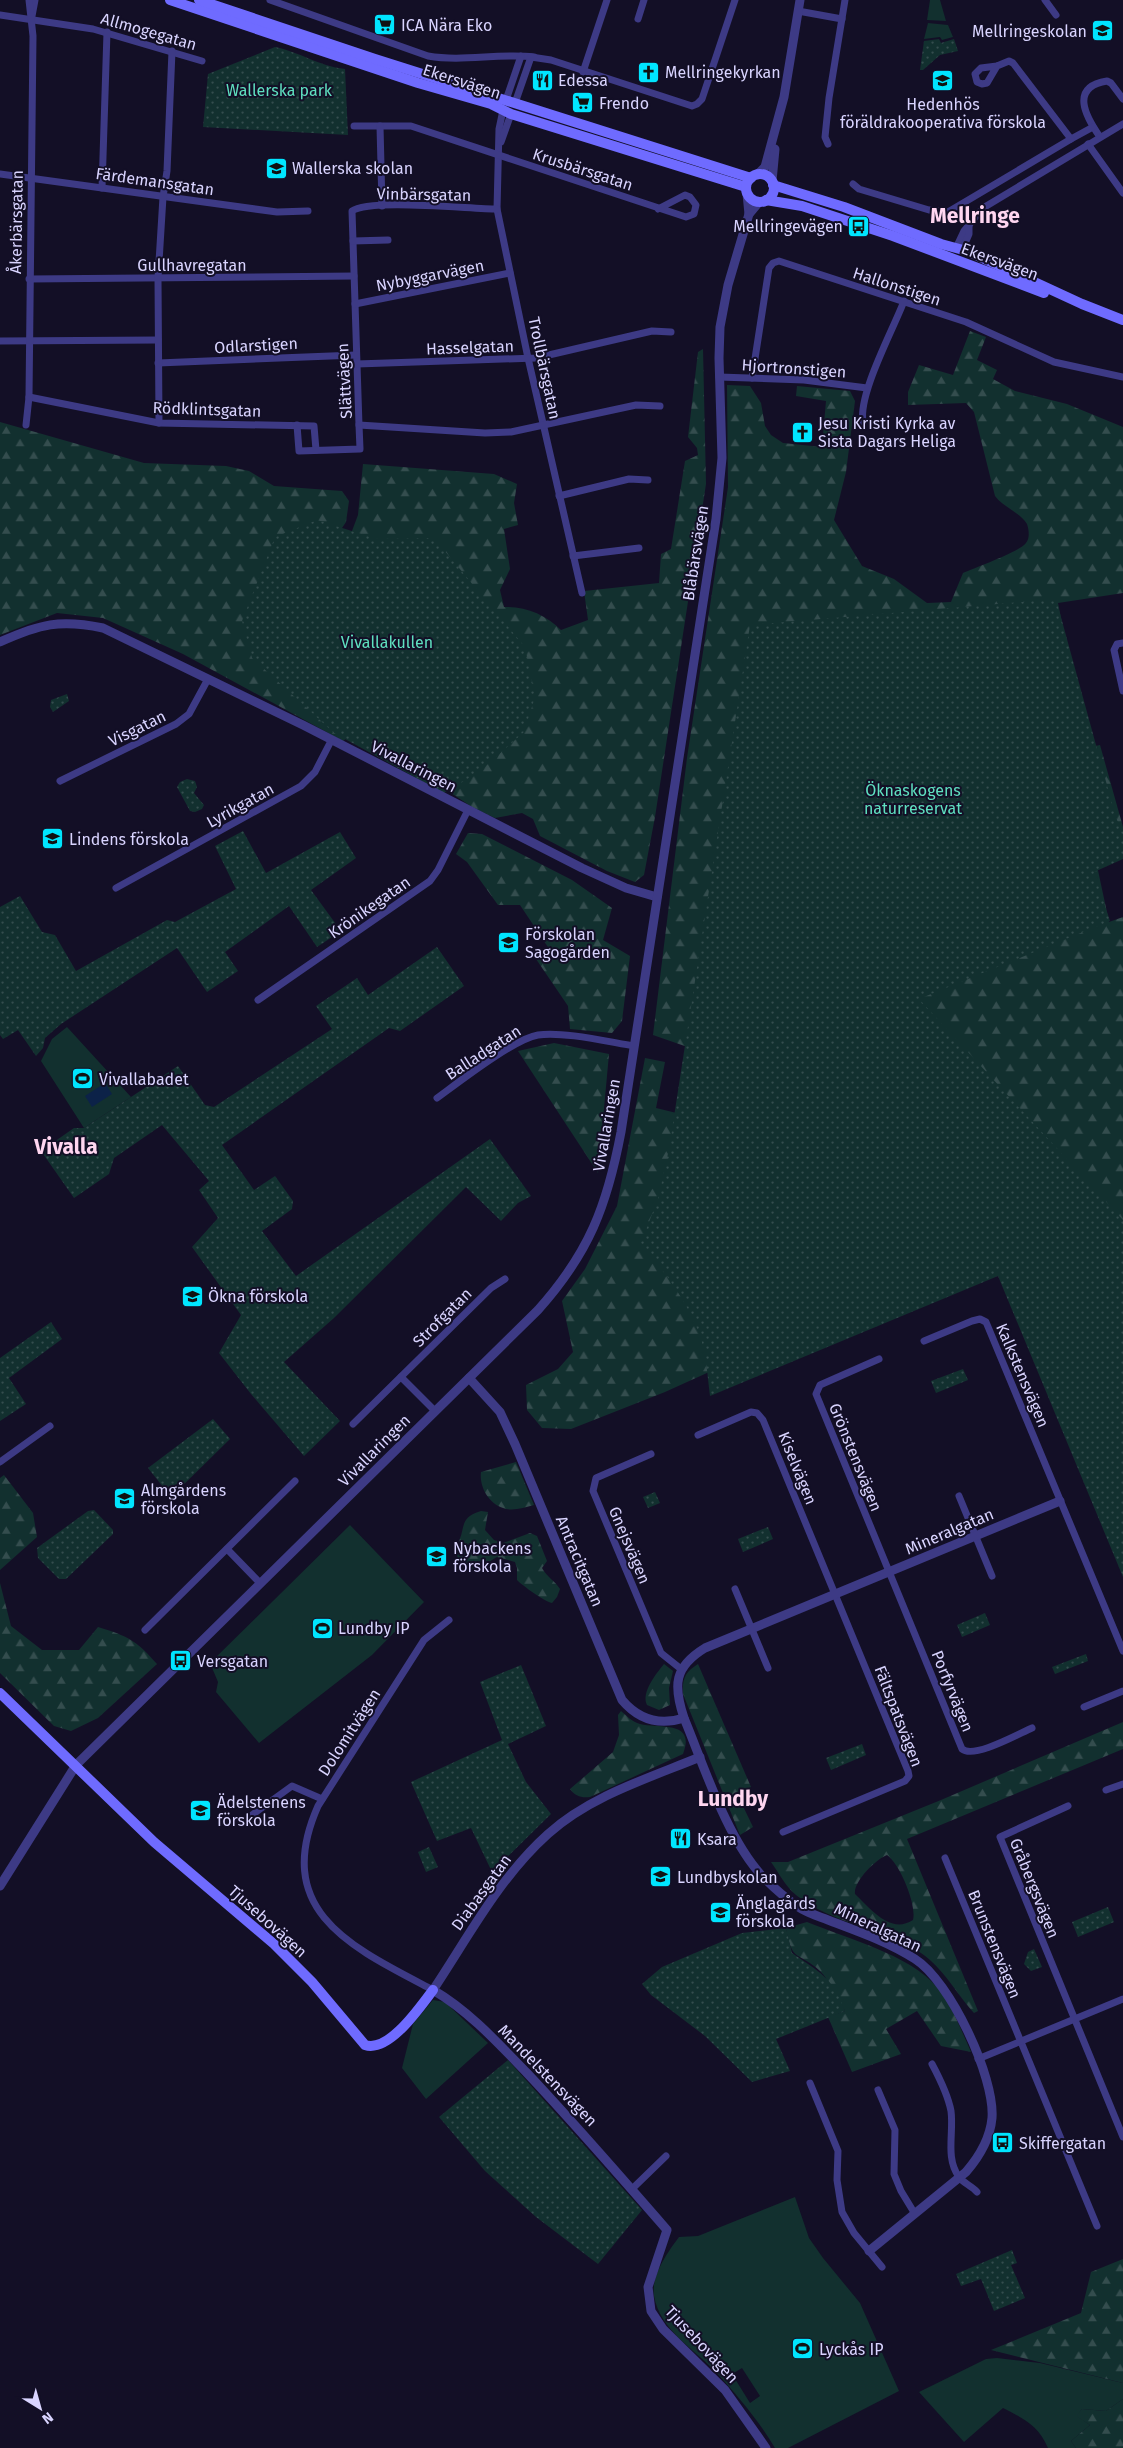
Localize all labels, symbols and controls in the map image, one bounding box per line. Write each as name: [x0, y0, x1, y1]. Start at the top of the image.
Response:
street label: Allmogegatan: [99, 9, 199, 54]
supermarket icon: ICA Nära Eko: [373, 13, 397, 37]
place label: ICA Nära Eko: [401, 16, 492, 35]
school or university icon: Mellringeskolan: [1091, 19, 1115, 43]
place label: Mellringeskolan: [972, 22, 1087, 41]
street label: Ekersvägen: [420, 60, 503, 103]
church icon: Mellringekyrkan: [637, 60, 661, 84]
place label: Mellringekyrkan: [665, 63, 781, 82]
restaurant icon: Edessa: [530, 68, 554, 92]
school or university icon: Hedenhös föräldrakooperativa förskola: [931, 68, 955, 92]
place label: Edessa: [558, 71, 608, 90]
park label: Wallerska park: [226, 81, 333, 100]
supermarket icon: Frendo: [571, 91, 595, 115]
place label: Frendo: [599, 94, 649, 113]
place label: Hedenhös föräldrakooperativa förskola: [840, 95, 1046, 132]
street label: Krusbärsgatan: [530, 144, 635, 195]
school or university icon: Wallerska skolan: [264, 156, 288, 180]
place label: Wallerska skolan: [292, 159, 413, 178]
street label: Färdemansgatan: [95, 164, 215, 199]
street label: Åkerbärsgatan: [5, 170, 27, 274]
street label: Vinbärsgatan: [376, 184, 472, 205]
district label: Mellringe: [930, 203, 1020, 229]
bus stop icon: Mellringevägen: [847, 214, 871, 238]
place label: Mellringevägen: [733, 217, 843, 236]
street label: Ekersvägen: [959, 239, 1041, 284]
street label: Gullhavregatan: [137, 256, 247, 275]
street label: Nybyggarvägen: [374, 256, 486, 295]
street label: Hallonstigen: [850, 263, 943, 310]
street label: Trollbärsgatan: [524, 315, 565, 421]
street label: Odlarstigen: [214, 334, 298, 357]
street label: Hasselgatan: [426, 336, 514, 359]
street label: Slättvägen: [333, 343, 356, 419]
street label: Hjortronstigen: [741, 355, 847, 382]
street label: Rödklintsgatan: [152, 398, 262, 421]
place label: Jesu Kristi Kyrka av Sista Dagars Heliga: [818, 414, 956, 451]
church icon: Jesu Kristi Kyrka av Sista Dagars Heliga: [790, 420, 814, 444]
street label: Blåbärsvägen: [679, 504, 712, 602]
park label: Vivallakullen: [341, 633, 433, 652]
street label: Visgatan: [105, 706, 169, 750]
street label: Vivallaringen: [368, 737, 460, 796]
street label: Lyrikgatan: [203, 779, 277, 832]
park label: Öknaskogens naturreservat: [864, 781, 962, 818]
school or university icon: Lindens förskola: [41, 827, 65, 851]
place label: Lindens förskola: [69, 830, 189, 849]
street label: Krönikegatan: [325, 872, 414, 943]
place label: Förskolan Sagogården: [525, 925, 610, 962]
school or university icon: Förskolan Sagogården: [497, 931, 521, 955]
street label: Balladgatan: [442, 1021, 525, 1084]
sports icon: Vivallabadet: [71, 1067, 95, 1091]
place label: Vivallabadet: [99, 1070, 189, 1089]
street label: Vivallaringen: [589, 1077, 624, 1173]
district label: Vivalla: [33, 1134, 98, 1160]
school or university icon: Ökna förskola: [180, 1284, 204, 1308]
street label: Strofgatan: [409, 1284, 476, 1351]
place label: Ökna förskola: [208, 1287, 308, 1306]
street label: Kalkstensvägen: [992, 1320, 1053, 1430]
street label: Grönstensvägen: [825, 1400, 886, 1514]
street label: Vivallaringen: [334, 1410, 414, 1490]
street label: Kiselvägen: [774, 1429, 821, 1507]
place label: Almgårdens förskola: [141, 1481, 226, 1518]
school or university icon: Almgårdens förskola: [113, 1487, 137, 1511]
street label: Gnejsvägen: [605, 1504, 654, 1587]
street label: Mineralgatan: [902, 1504, 996, 1559]
street label: Antracitgatan: [552, 1513, 607, 1609]
place label: Nybackens förskola: [453, 1539, 531, 1576]
school or university icon: Nybackens förskola: [425, 1545, 449, 1569]
sports icon: Lundby IP: [310, 1616, 334, 1640]
place label: Lundby IP: [338, 1619, 410, 1638]
street label: Porfyrvägen: [928, 1648, 977, 1735]
bus stop icon: Versgatan: [169, 1649, 193, 1673]
place label: Versgatan: [197, 1652, 268, 1671]
street label: Fältspatsvägen: [871, 1663, 927, 1769]
street label: Dolomitvägen: [314, 1685, 385, 1779]
district label: Lundby: [698, 1786, 768, 1812]
place label: Ädelstenens förskola: [217, 1793, 306, 1830]
school or university icon: Ädelstenens förskola: [189, 1799, 213, 1823]
restaurant icon: Ksara: [669, 1827, 693, 1851]
place label: Ksara: [697, 1830, 737, 1849]
street label: Gråbergsvägen: [1006, 1835, 1063, 1941]
street label: Diabasgatan: [447, 1851, 515, 1934]
school or university icon: Lundbyskolan: [649, 1865, 673, 1889]
place label: Lundbyskolan: [677, 1868, 778, 1887]
street label: Tjusebovägen: [225, 1881, 311, 1962]
street label: Brunstensvägen: [964, 1887, 1025, 2001]
place label: Änglagårds förskola: [736, 1894, 815, 1931]
street label: Mineralgatan: [831, 1899, 925, 1956]
school or university icon: Änglagårds förskola: [708, 1900, 732, 1924]
street label: Mandelstensvägen: [494, 2021, 601, 2130]
bus stop icon: Skiffergatan: [991, 2131, 1015, 2155]
place label: Skiffergatan: [1019, 2134, 1106, 2153]
street label: Tjusebovägen: [661, 2302, 742, 2387]
sports icon: Lyckås IP: [791, 2337, 815, 2361]
place label: Lyckås IP: [819, 2340, 884, 2359]
north arrow: [15, 2383, 65, 2433]
text: N: [39, 2408, 56, 2428]

